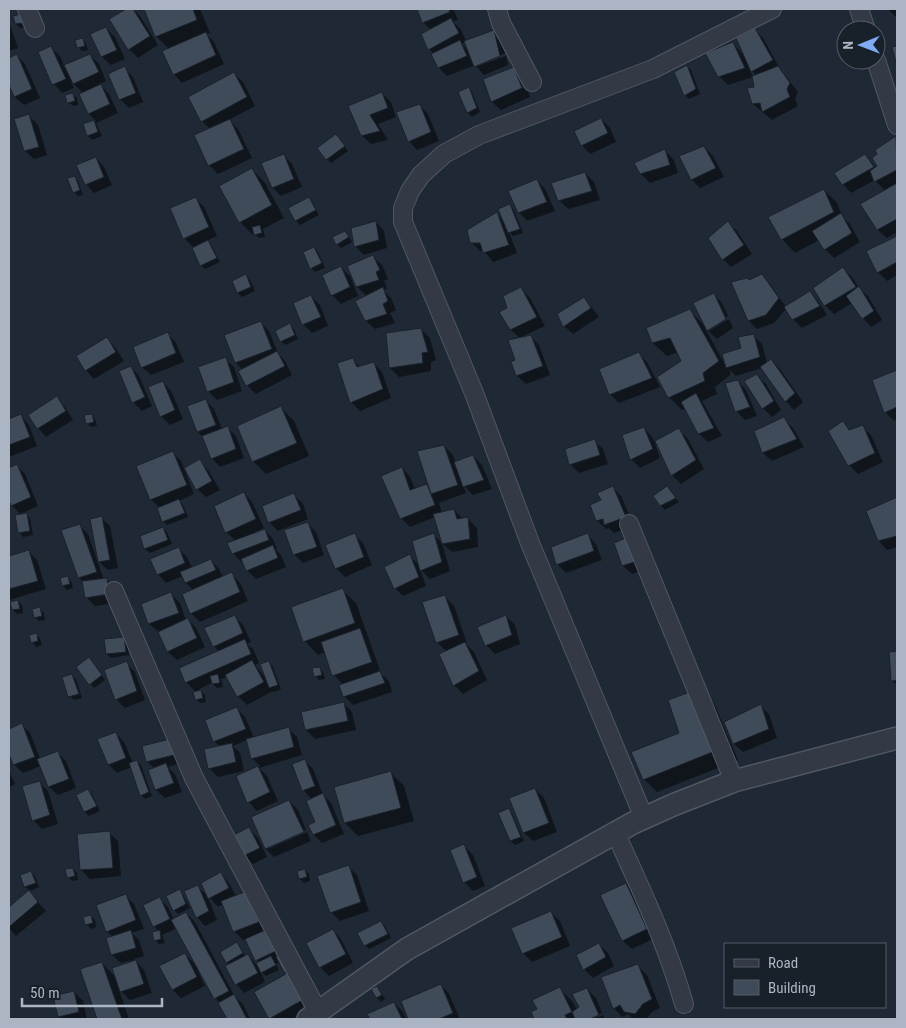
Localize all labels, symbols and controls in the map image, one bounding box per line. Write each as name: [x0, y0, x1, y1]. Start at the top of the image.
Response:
north arrow: [836, 20, 886, 70]
text: N: [840, 41, 856, 50]
legend: [724, 943, 886, 1008]
text: Road: [768, 954, 798, 972]
scale bar: [22, 976, 162, 1008]
text: Building: [768, 979, 816, 997]
text: 50 m: [30, 984, 60, 1002]

